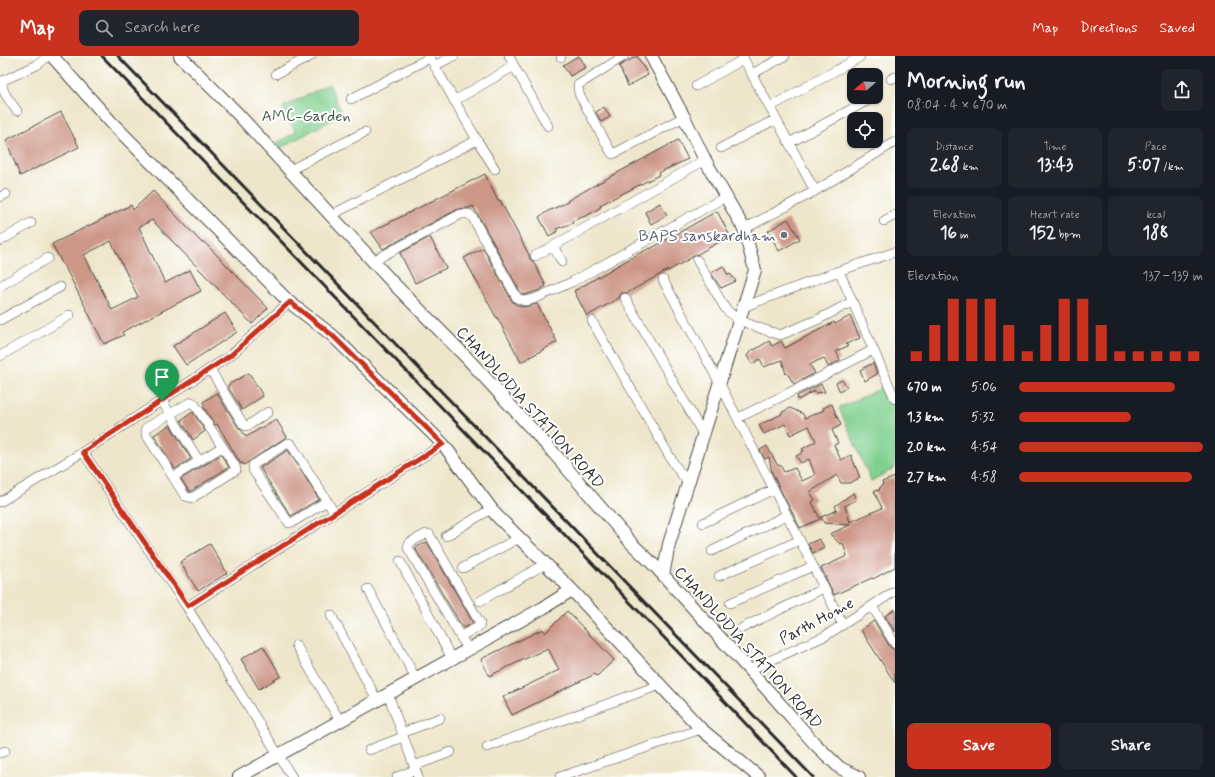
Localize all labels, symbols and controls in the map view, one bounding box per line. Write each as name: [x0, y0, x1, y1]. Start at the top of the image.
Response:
search box: [79, 10, 359, 46]
text: Map: [20, 16, 55, 41]
icon: search: [93, 17, 115, 39]
text: Search here: [125, 18, 200, 38]
text: Map: [1032, 19, 1058, 37]
text: Directions: [1080, 19, 1138, 37]
text: Saved: [1160, 19, 1195, 37]
north arrow: [847, 68, 883, 104]
map controls: [847, 68, 883, 148]
text: Morning run: [907, 68, 1026, 96]
button: share: [1161, 69, 1203, 111]
text: 08:04 · 4 × 670 m: [907, 97, 1007, 114]
park label: AMC-Garden: [261, 106, 351, 127]
button: locate: [847, 112, 883, 148]
text: Distance: [935, 140, 974, 154]
text: Time: [1043, 140, 1067, 154]
text: Pace: [1145, 140, 1167, 154]
text: 2.68: [930, 154, 960, 176]
text: 13:43: [1037, 154, 1073, 176]
text: 5:07: [1127, 154, 1160, 176]
text: km: [960, 160, 979, 174]
text: /km: [1160, 160, 1184, 174]
text: Elevation: [933, 208, 976, 222]
text: Heart rate: [1030, 208, 1080, 222]
text: kcal: [1146, 208, 1165, 222]
text: 16: [940, 222, 957, 244]
text: 152: [1029, 222, 1056, 244]
text: 188: [1143, 222, 1169, 244]
place label: BAPS sanskardham: [639, 226, 776, 247]
text: m: [957, 228, 969, 242]
text: bpm: [1056, 228, 1081, 242]
marker: BAPS sanskardham: [779, 230, 789, 240]
text: Elevation: [907, 268, 958, 285]
text: 137–139 m: [1142, 268, 1203, 285]
street label: CHANDLODIA STATION ROAD: [451, 322, 609, 494]
pin: [145, 360, 179, 401]
icon: arrive: [151, 366, 173, 388]
text: 670 m: [907, 379, 942, 396]
text: 5:06: [971, 379, 997, 396]
text: 1.3 km: [907, 409, 944, 426]
text: 5:32: [971, 409, 995, 426]
text: 2.0 km: [907, 439, 946, 456]
text: 4:54: [971, 439, 998, 456]
text: 2.7 km: [907, 469, 946, 486]
text: 4:58: [971, 469, 997, 486]
street label: CHANDLODIA STATION ROAD: [669, 562, 827, 734]
street label: Parth Home: [776, 593, 858, 650]
button: Save: [907, 723, 1051, 769]
button: Share: [1059, 723, 1203, 769]

